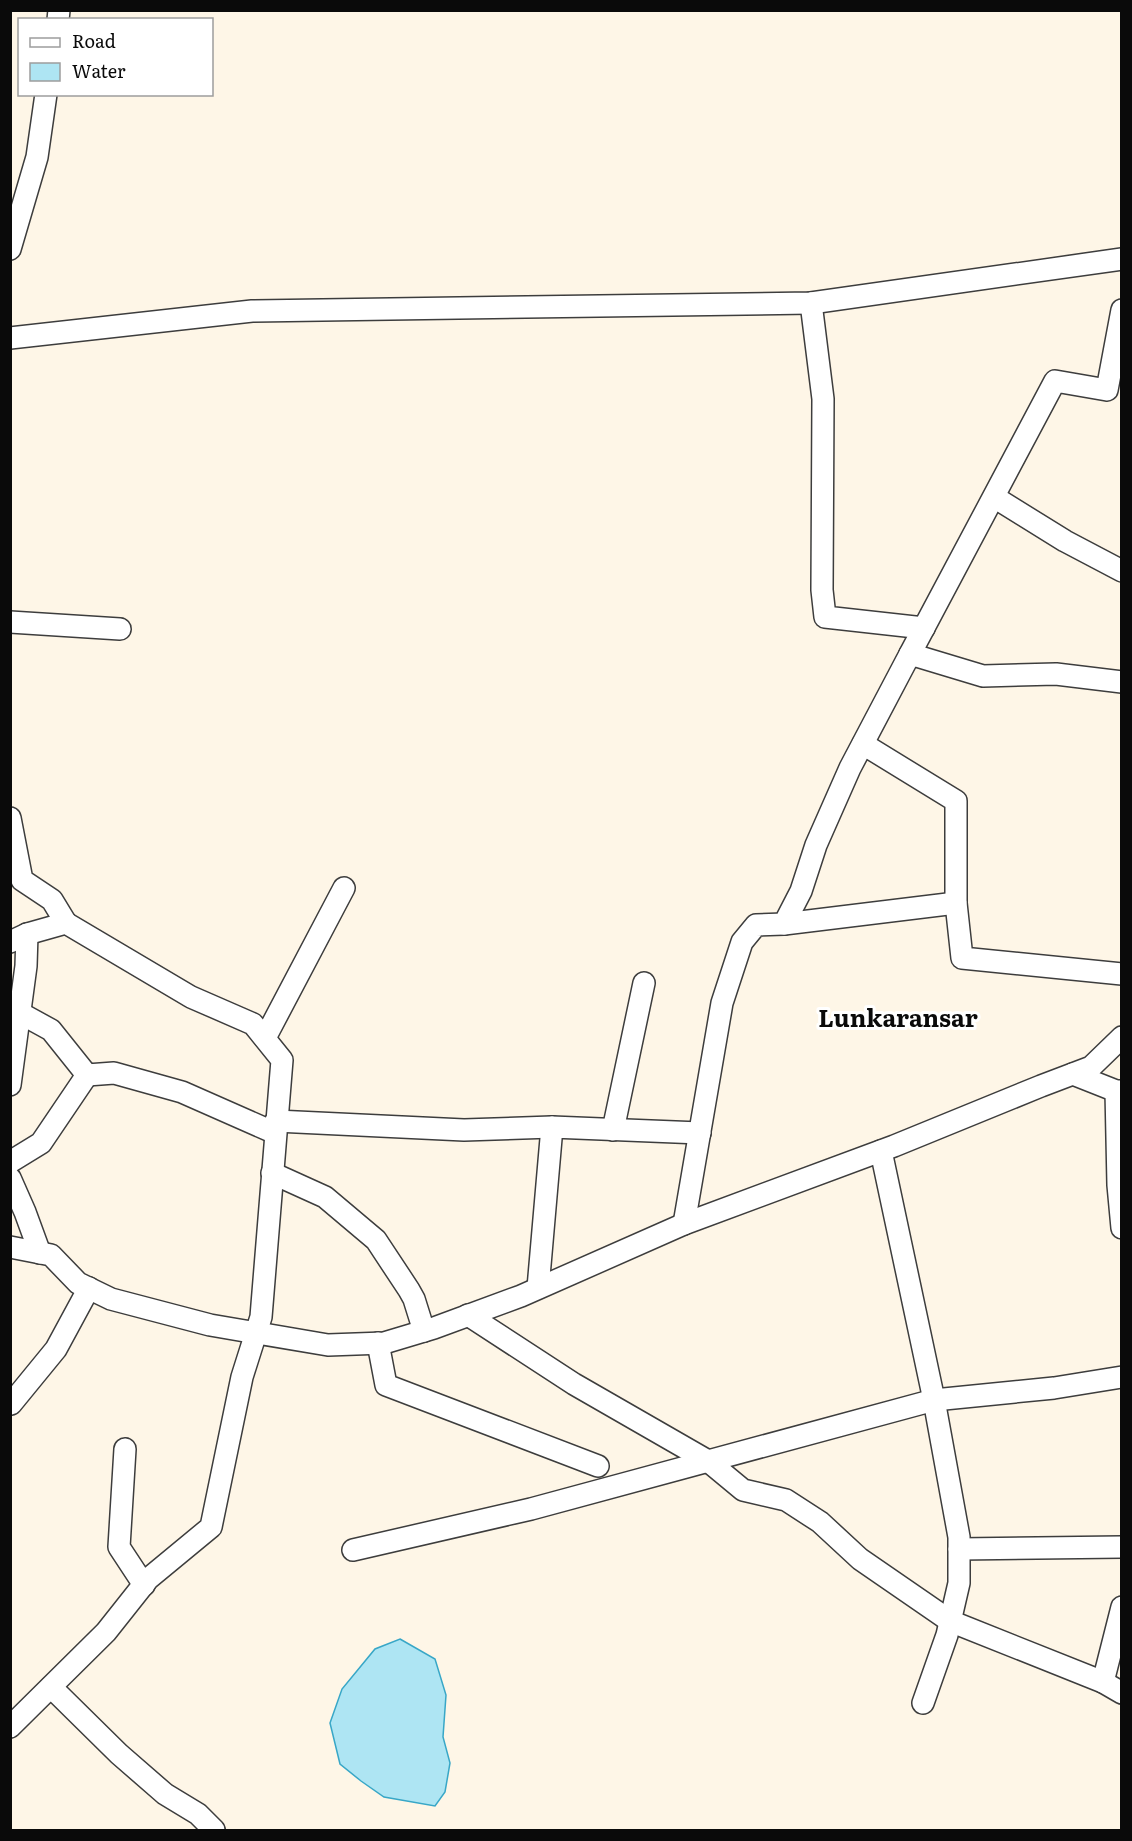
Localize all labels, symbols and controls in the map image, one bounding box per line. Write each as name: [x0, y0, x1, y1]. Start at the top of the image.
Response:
legend: [18, 18, 213, 96]
text: Road: [72, 27, 116, 54]
text: Water: [72, 57, 126, 84]
district label: Lunkaransar: [818, 999, 978, 1034]

